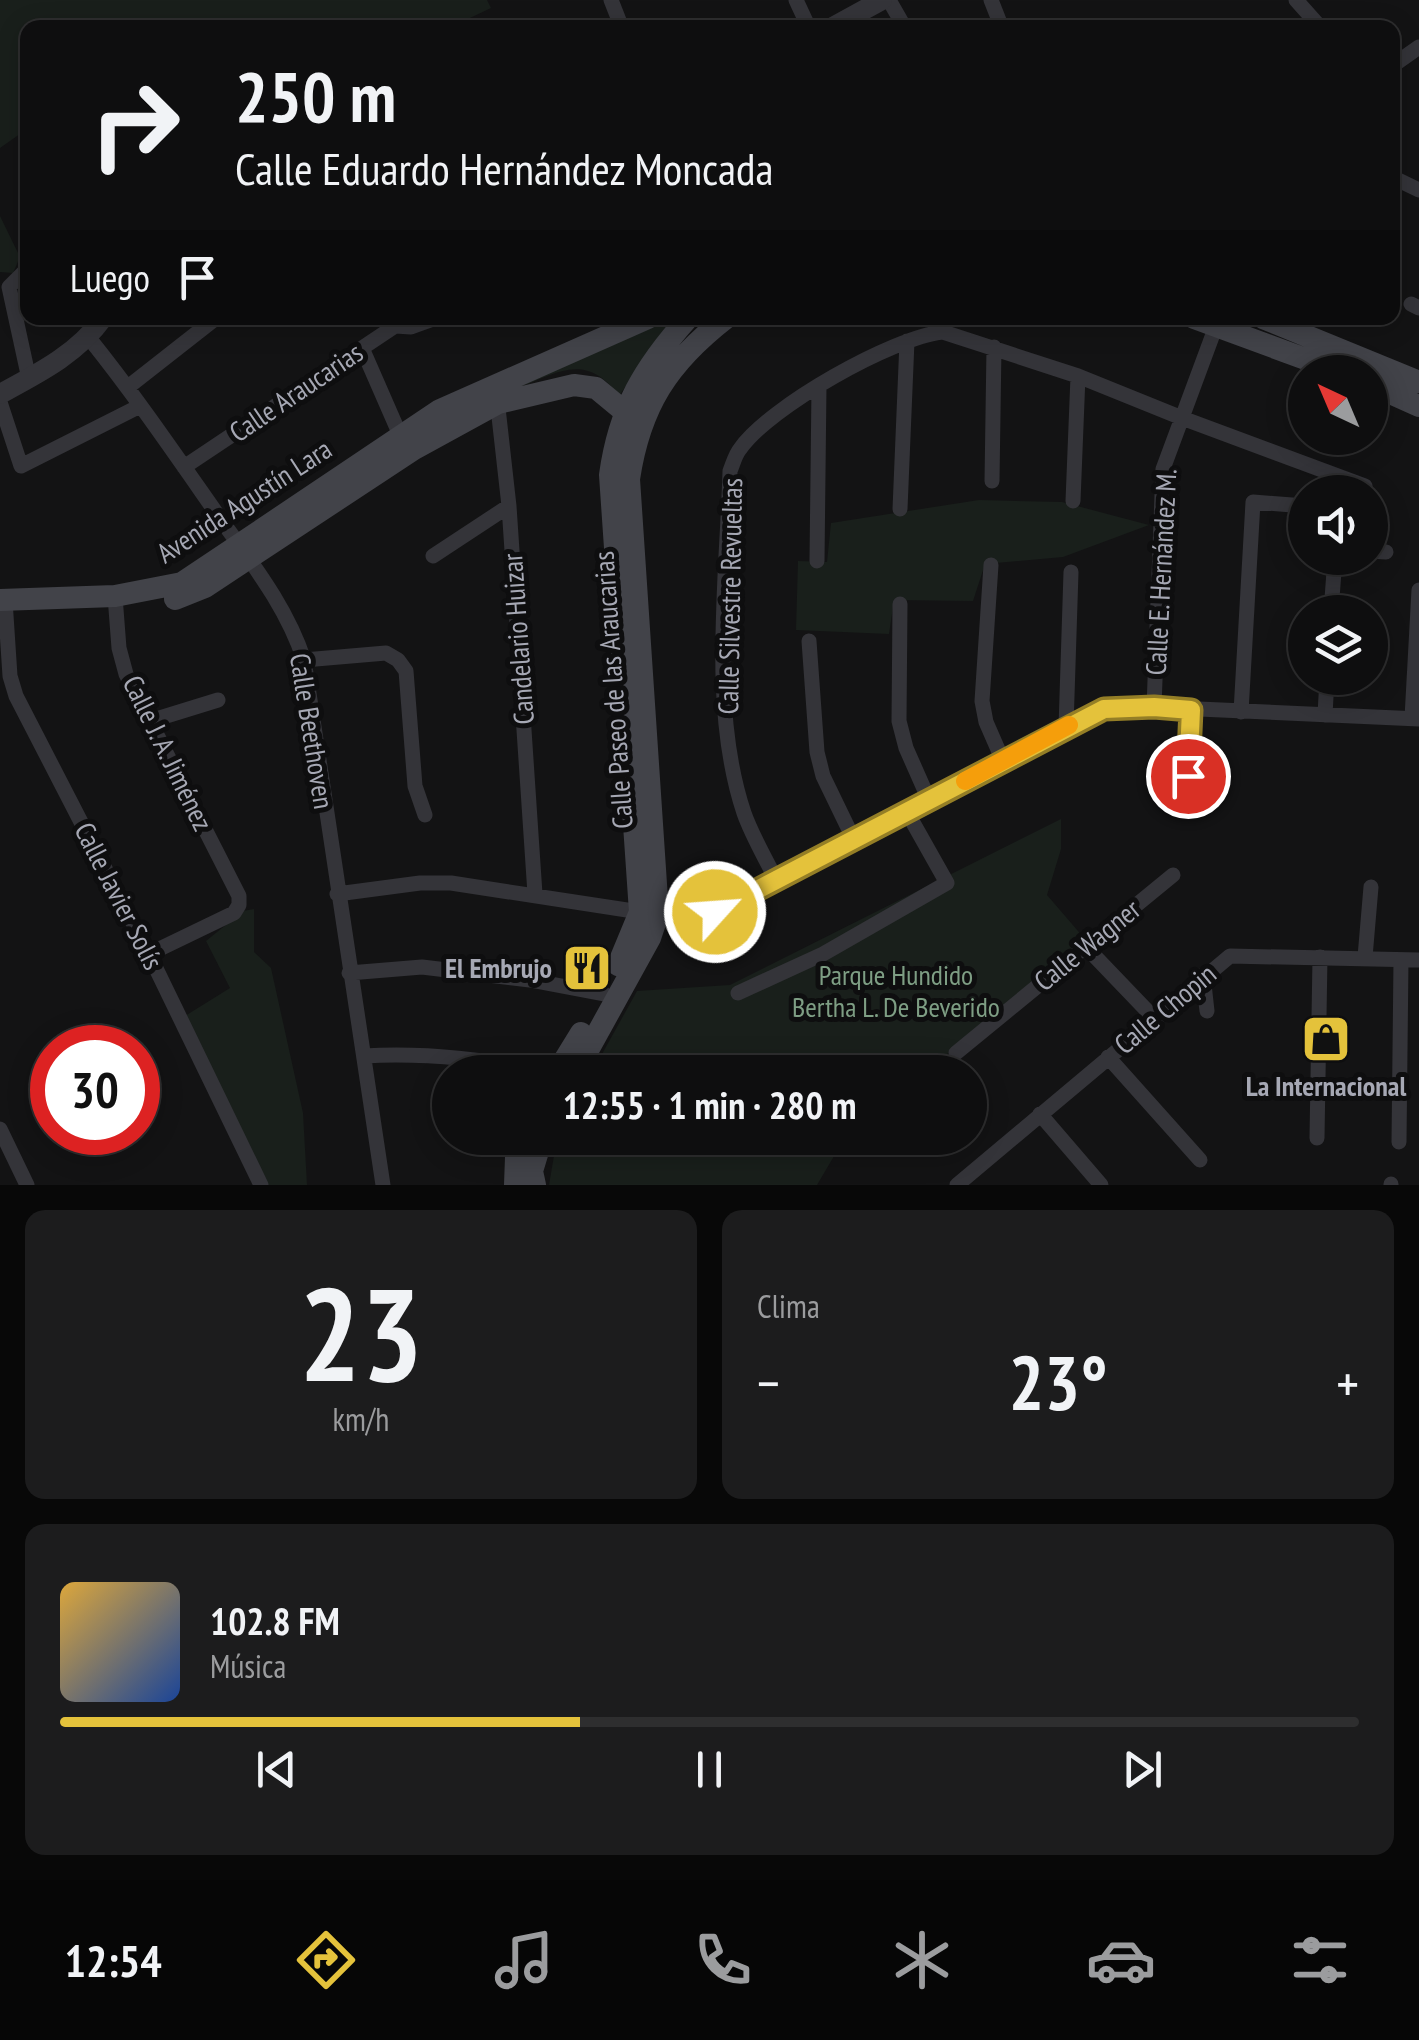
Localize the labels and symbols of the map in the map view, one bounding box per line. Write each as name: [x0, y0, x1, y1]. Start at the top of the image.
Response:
street label: Calle Araucarias: [222, 333, 370, 450]
north arrow: [1288, 355, 1388, 455]
street label: Avenida Agustín Lara: [149, 430, 338, 571]
street label: Calle E. Hernández M.: [1137, 468, 1184, 676]
street label: Calle Silvestre Revueltas: [709, 477, 750, 715]
street label: Calle Paseo de las Araucarias: [584, 550, 641, 830]
street label: Candelario Huizar: [493, 552, 542, 726]
street label: Calle Beethoven: [282, 651, 343, 811]
street label: Calle J. A. Jiménez: [115, 669, 222, 837]
pin: [1146, 734, 1231, 819]
street label: Calle Javier Solís: [67, 816, 172, 976]
position arrow: [663, 860, 767, 964]
street label: Calle Wagner: [1026, 890, 1148, 999]
restaurant icon: El Embrujo: [561, 942, 613, 994]
place label: El Embrujo: [445, 949, 552, 986]
street label: Calle Chopin: [1106, 955, 1223, 1062]
park label: Parque Hundido Bertha L. De Beverido: [792, 956, 1000, 1025]
shop icon: La Internacional: [1300, 1013, 1352, 1065]
speed limit sign: 30: [30, 1025, 160, 1155]
place label: La Internacional: [1246, 1067, 1406, 1104]

